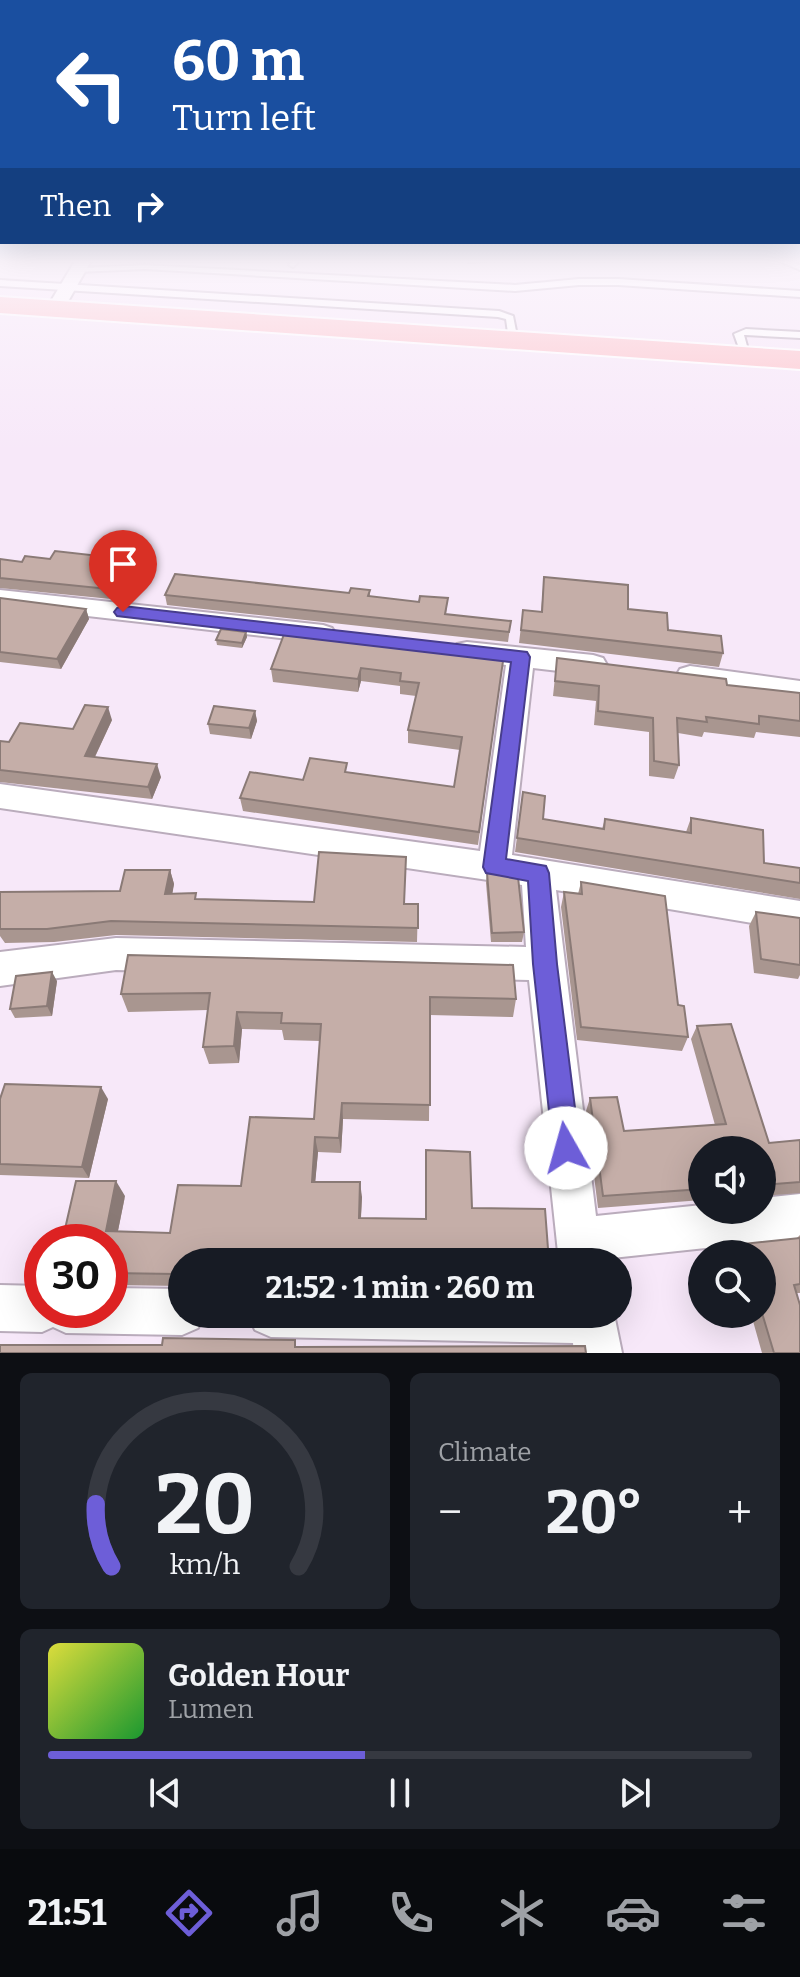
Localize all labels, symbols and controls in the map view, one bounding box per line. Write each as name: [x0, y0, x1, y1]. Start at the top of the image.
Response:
text: 60 m: [172, 28, 304, 95]
icon: left: [40, 32, 144, 136]
text: Turn left: [172, 96, 316, 140]
icon: right: [127, 184, 171, 228]
text: Then: [40, 188, 111, 224]
pin: [89, 530, 157, 612]
icon: arrive: [101, 542, 145, 586]
position arrow: [524, 1106, 608, 1190]
map controls: [688, 1136, 776, 1328]
button: sound: [688, 1136, 776, 1224]
speed limit sign: 30: [24, 1224, 128, 1328]
button: search: [688, 1240, 776, 1328]
text: 21:52 · 1 min · 260 m: [266, 1270, 534, 1306]
text: Climate: [438, 1437, 532, 1468]
text: 20: [155, 1455, 255, 1555]
text: 20°: [546, 1477, 643, 1549]
text: −: [438, 1486, 462, 1539]
text: +: [727, 1486, 752, 1539]
text: km/h: [170, 1547, 241, 1582]
text: Golden Hour: [168, 1658, 349, 1694]
text: Lumen: [168, 1694, 254, 1725]
icon: previous: [143, 1771, 187, 1815]
icon: pause: [378, 1771, 422, 1815]
icon: next: [613, 1771, 657, 1815]
icon: directions: [161, 1885, 217, 1941]
icon: music: [272, 1885, 328, 1941]
icon: phone: [383, 1885, 439, 1941]
icon: climate: [494, 1885, 550, 1941]
icon: car: [605, 1885, 661, 1941]
icon: filters: [716, 1885, 772, 1941]
text: 21:51: [28, 1891, 106, 1935]

